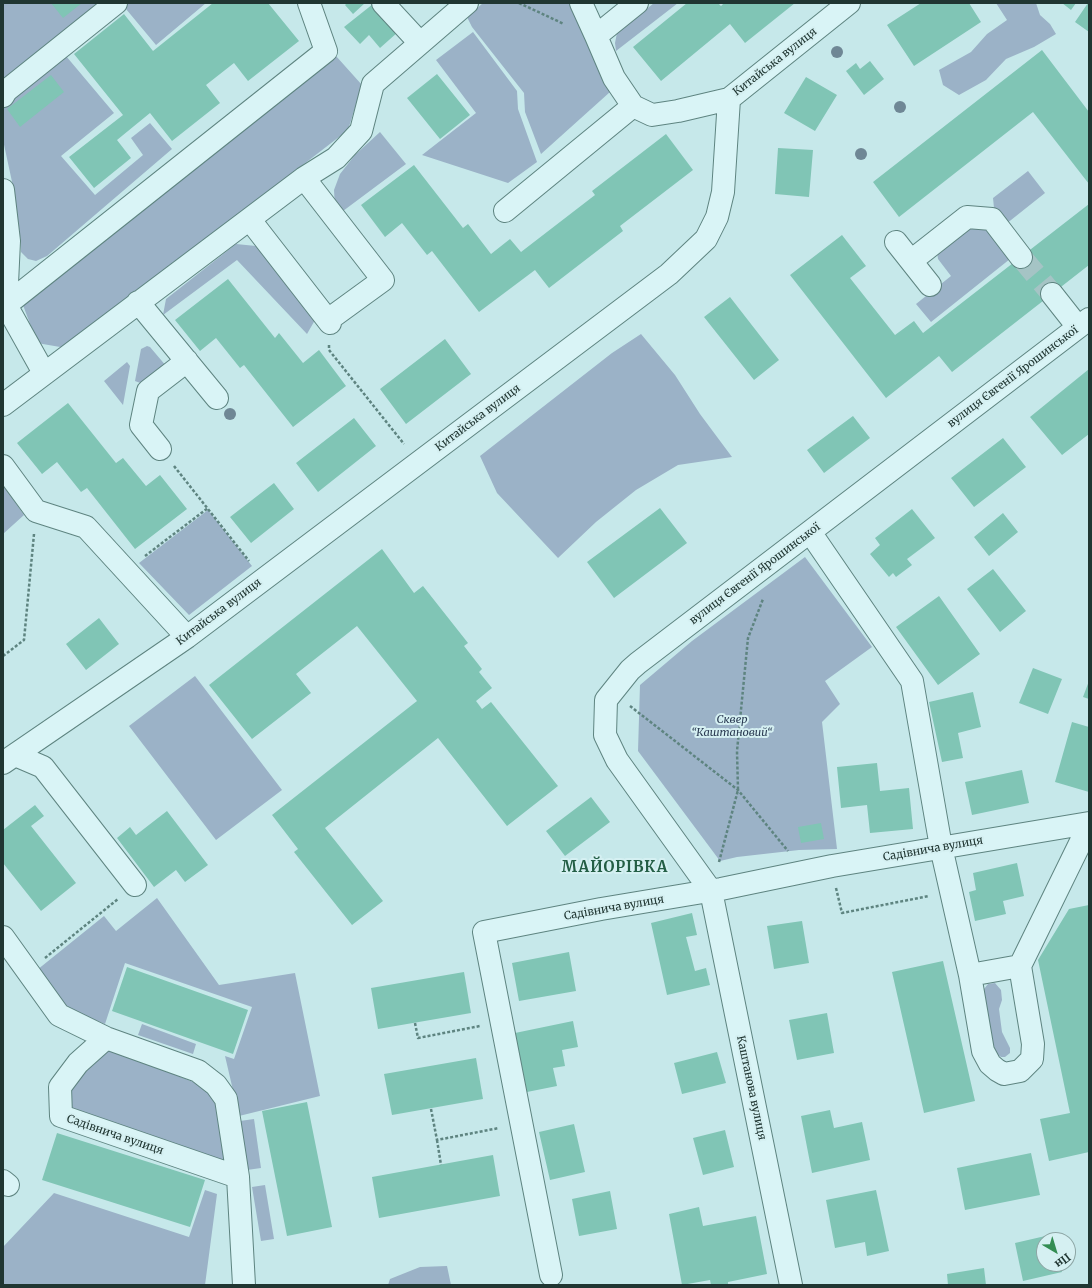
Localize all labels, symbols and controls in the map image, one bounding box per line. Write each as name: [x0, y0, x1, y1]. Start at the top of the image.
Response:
street label: Китайська вулиця: [730, 25, 820, 99]
street label: вулиця Євгенії Ярошинської: [945, 324, 1081, 430]
street label: Китайська вулиця: [433, 382, 523, 454]
street label: вулиця Євгенії Ярошинської: [687, 521, 823, 627]
street label: Китайська вулиця: [174, 576, 264, 648]
park label: Сквер “Каштановий“: [692, 713, 772, 739]
street label: Садівнича вулиця: [882, 834, 984, 864]
district label: МАЙОРІВКА: [562, 859, 668, 877]
street label: Садівнича вулиця: [563, 893, 665, 923]
street label: Каштанова вулиця: [733, 1035, 769, 1141]
street label: Садівнича вулиця: [65, 1112, 165, 1158]
north arrow: [1036, 1232, 1076, 1272]
text: Пн: [1052, 1250, 1074, 1271]

